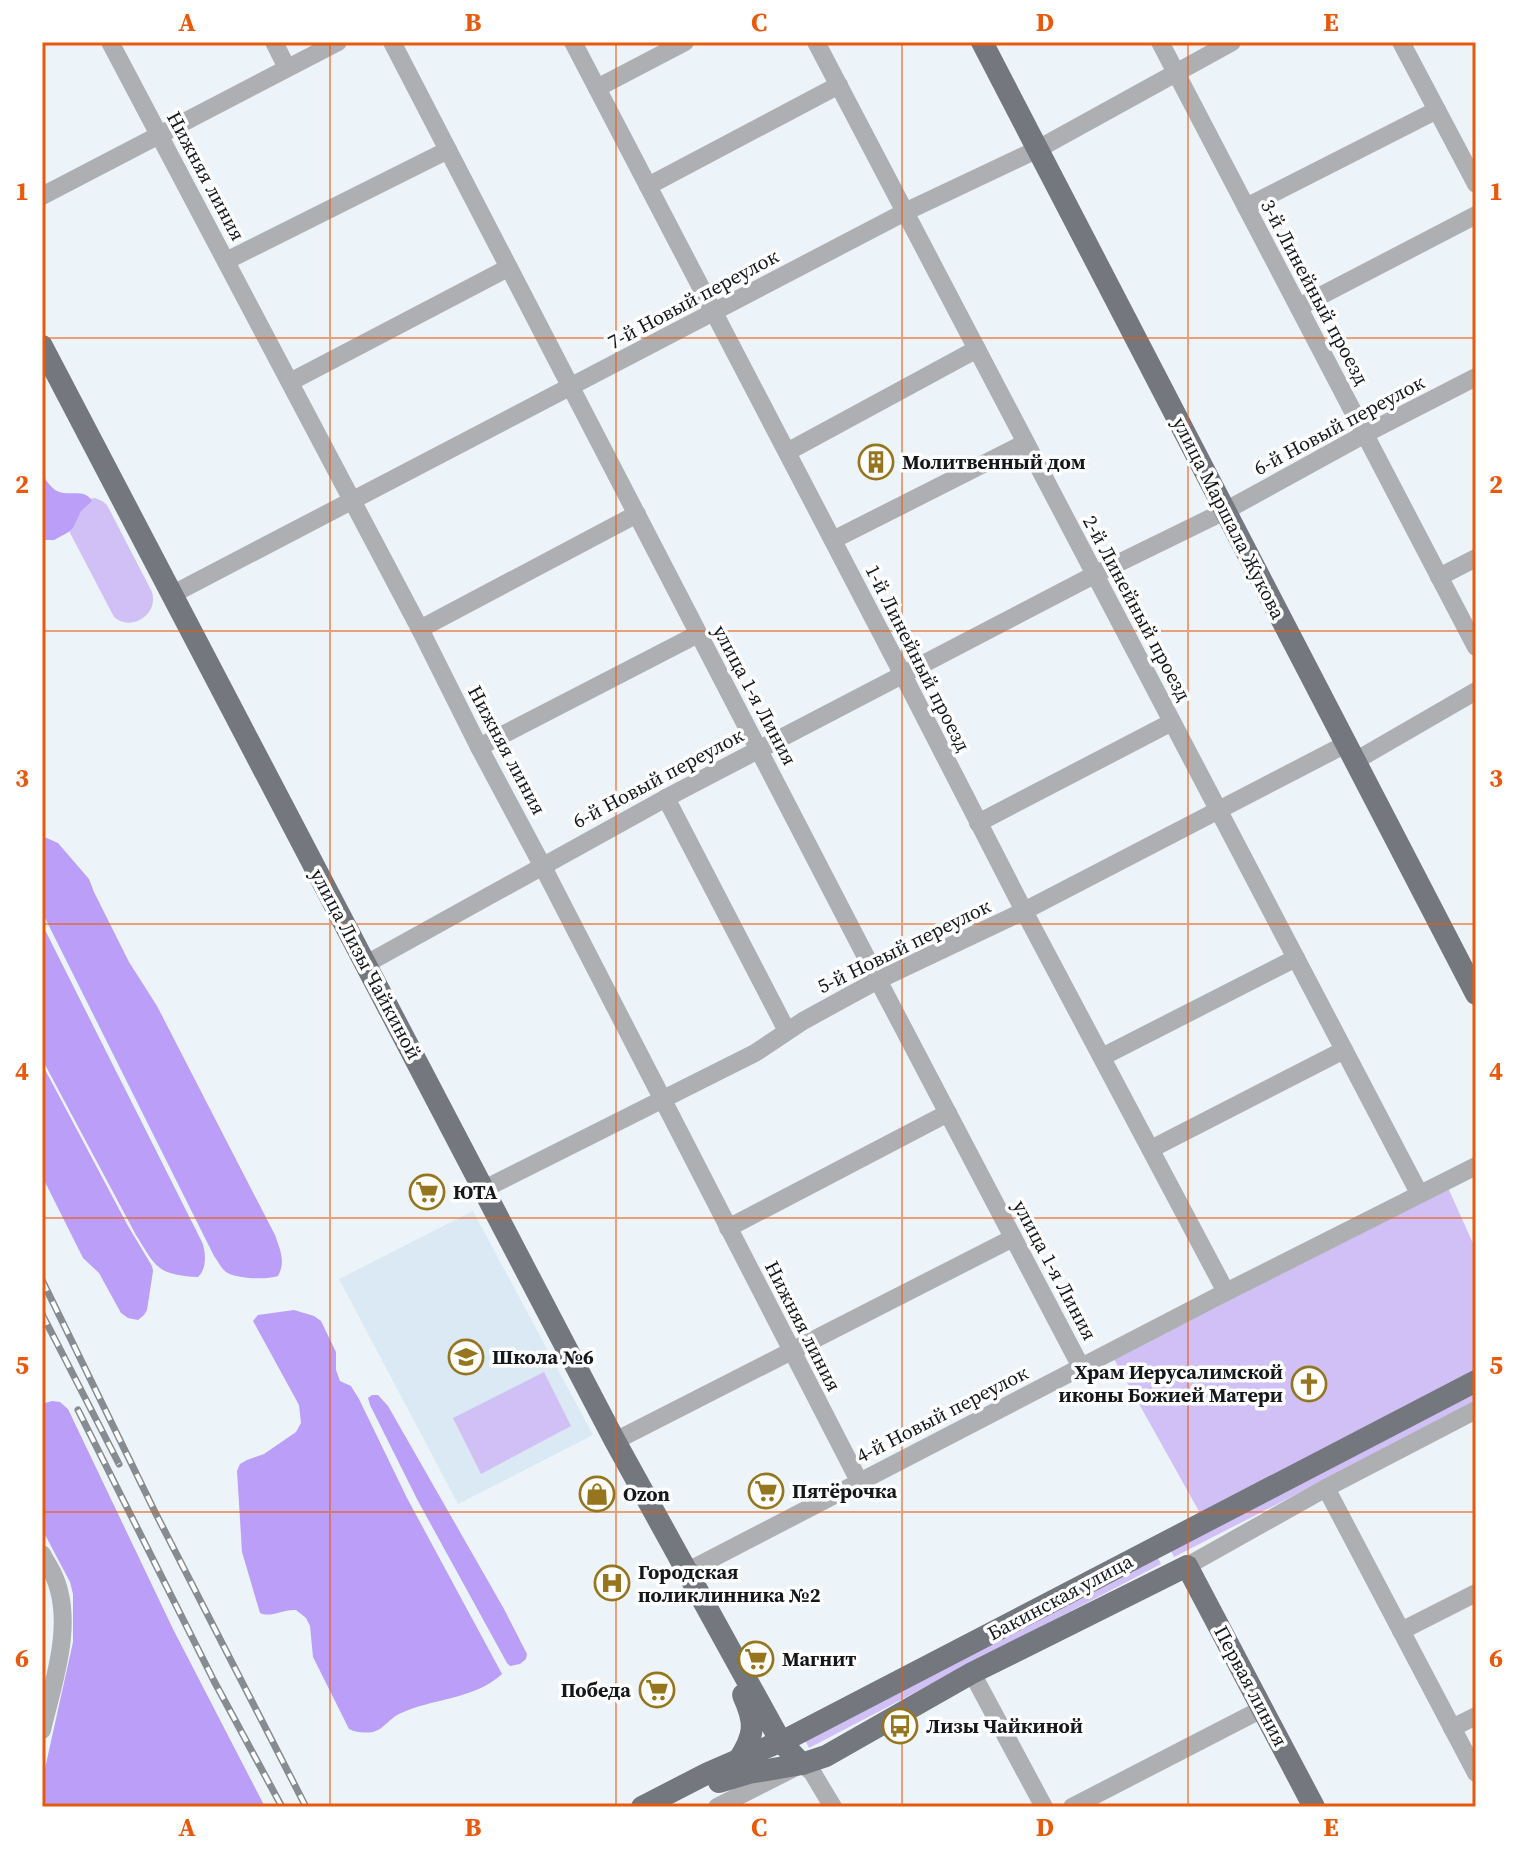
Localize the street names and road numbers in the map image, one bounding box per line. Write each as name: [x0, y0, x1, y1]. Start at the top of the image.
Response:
street label: Нижняя линия: [160, 106, 252, 246]
street label: 3-й Линейный проезд: [1254, 194, 1376, 390]
street label: 7-й Новый переулок: [603, 242, 783, 356]
street label: 6-й Новый переулок: [1249, 368, 1429, 482]
street label: улица Маршала Жукова: [1166, 412, 1293, 625]
street label: 2-й Линейный проезд: [1076, 510, 1198, 706]
street label: 1-й Линейный проезд: [859, 560, 977, 756]
street label: улица 1-я Линия: [706, 620, 804, 770]
street label: Нижняя линия: [461, 680, 553, 820]
street label: 6-й Новый переулок: [568, 721, 748, 835]
street label: улица Лизы Чайкиной: [304, 863, 428, 1065]
street label: 5-й Новый переулок: [813, 892, 995, 1000]
street label: улица 1-я Линия: [1006, 1195, 1104, 1345]
street label: Нижняя линия: [758, 1256, 848, 1396]
street label: 4-й Новый переулок: [851, 1358, 1033, 1470]
street label: Бакинская улица: [982, 1546, 1138, 1647]
street label: Первая линия: [1207, 1621, 1295, 1751]

